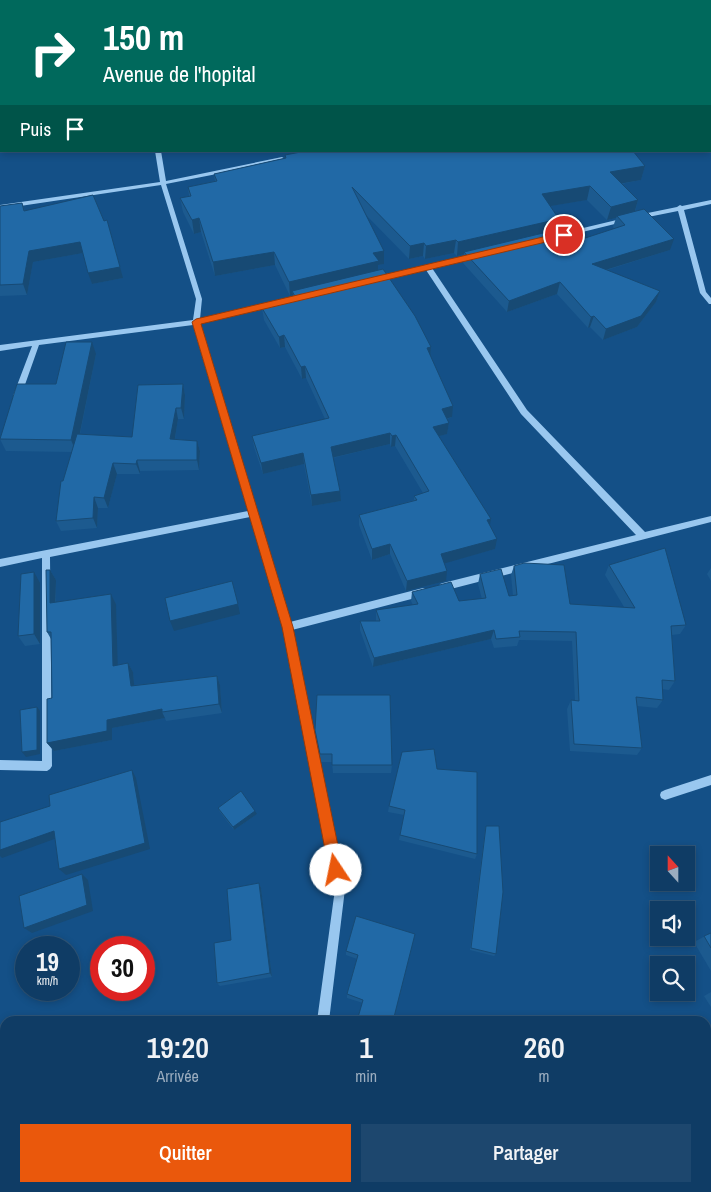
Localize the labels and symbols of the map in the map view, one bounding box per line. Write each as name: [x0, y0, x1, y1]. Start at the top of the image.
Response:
pin: [543, 214, 585, 256]
position arrow: [309, 843, 361, 895]
north arrow: [650, 846, 695, 891]
speed limit sign: 30: [90, 936, 155, 1001]

